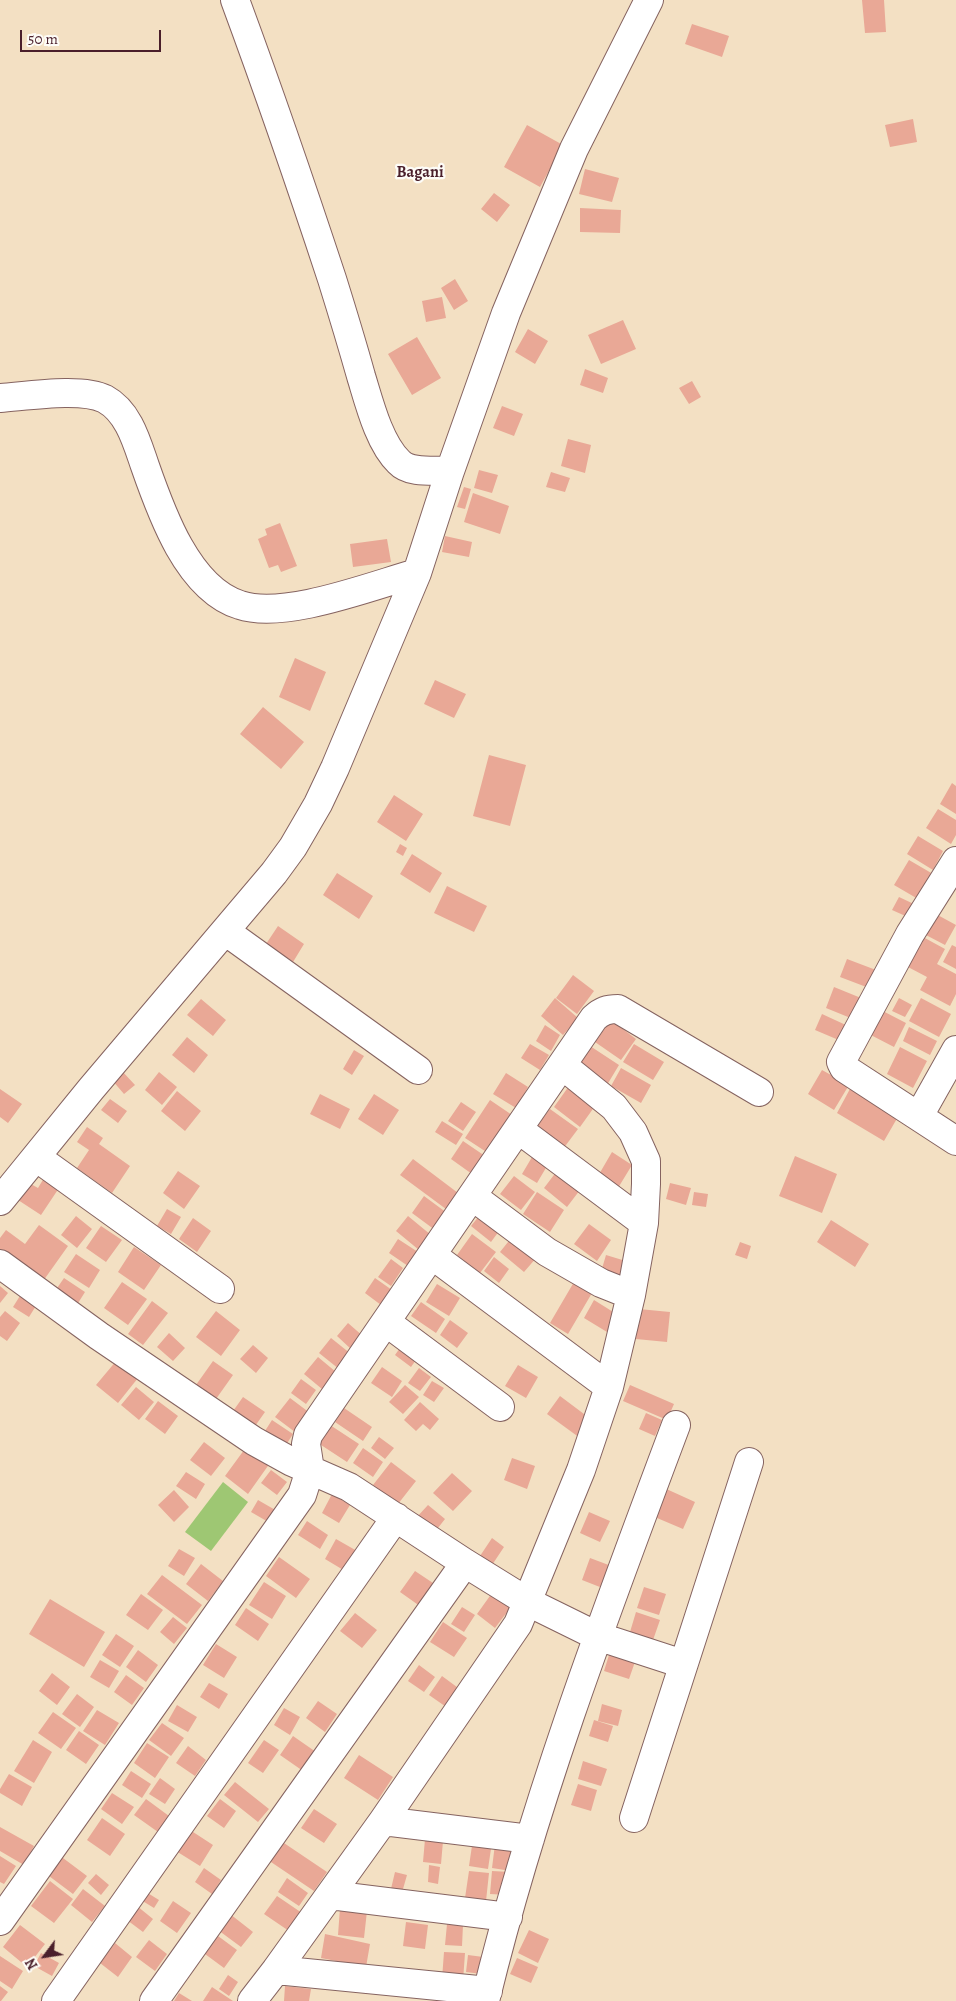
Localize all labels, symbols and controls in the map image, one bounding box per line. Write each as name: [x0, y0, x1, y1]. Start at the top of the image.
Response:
scale bar: [22, 20, 164, 52]
text: 50 m: [28, 29, 58, 49]
district label: Bagani: [396, 163, 444, 183]
north arrow: [20, 1931, 70, 1981]
text: N: [21, 1955, 42, 1973]

